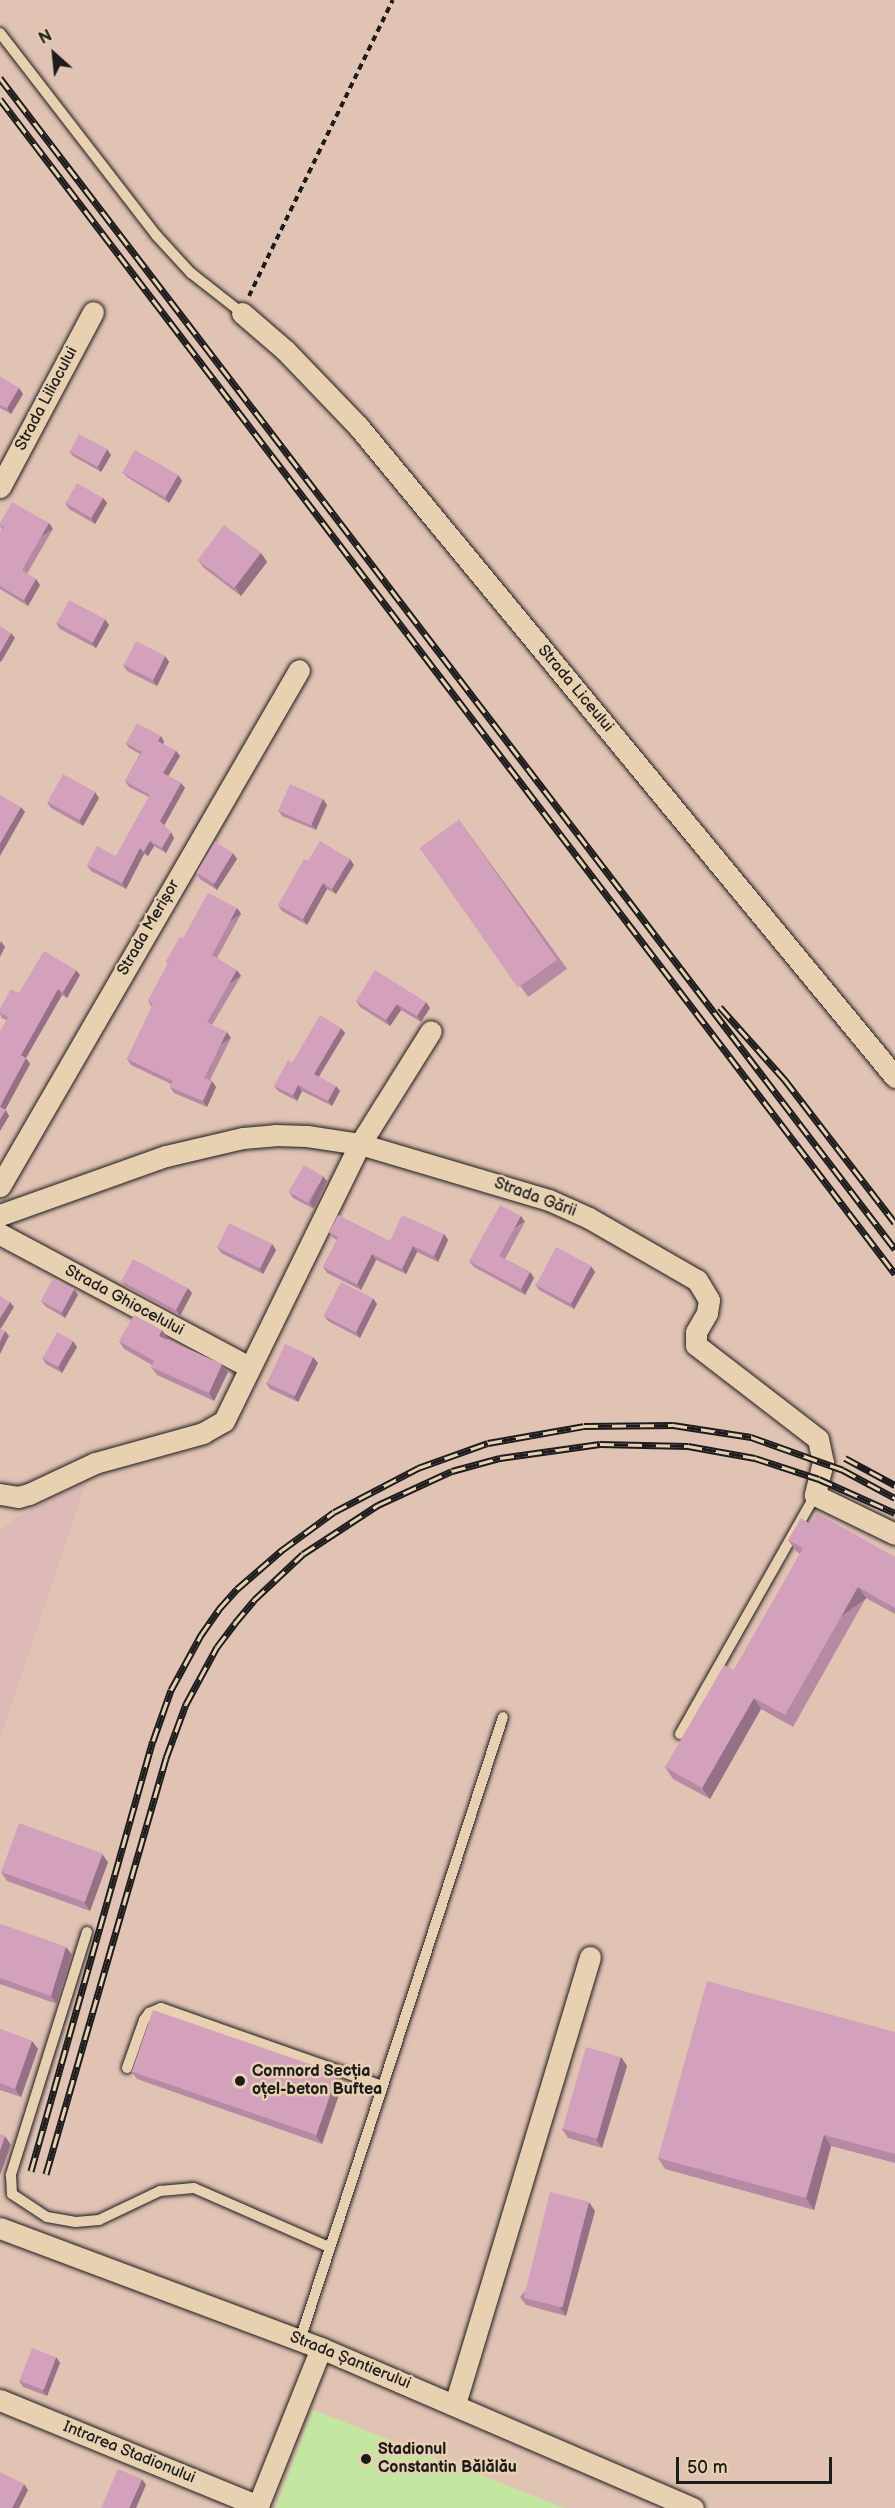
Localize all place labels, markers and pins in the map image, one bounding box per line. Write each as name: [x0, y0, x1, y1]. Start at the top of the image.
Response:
place label: Comnord Secția oțel-beton Buftea: [252, 2062, 382, 2100]
marker: Comnord Secția oțel-beton Buftea: [233, 2074, 247, 2088]
place label: Stadionul Constantin Bălălău: [378, 2440, 517, 2478]
marker: Stadionul Constantin Bălălău: [359, 2452, 373, 2466]

